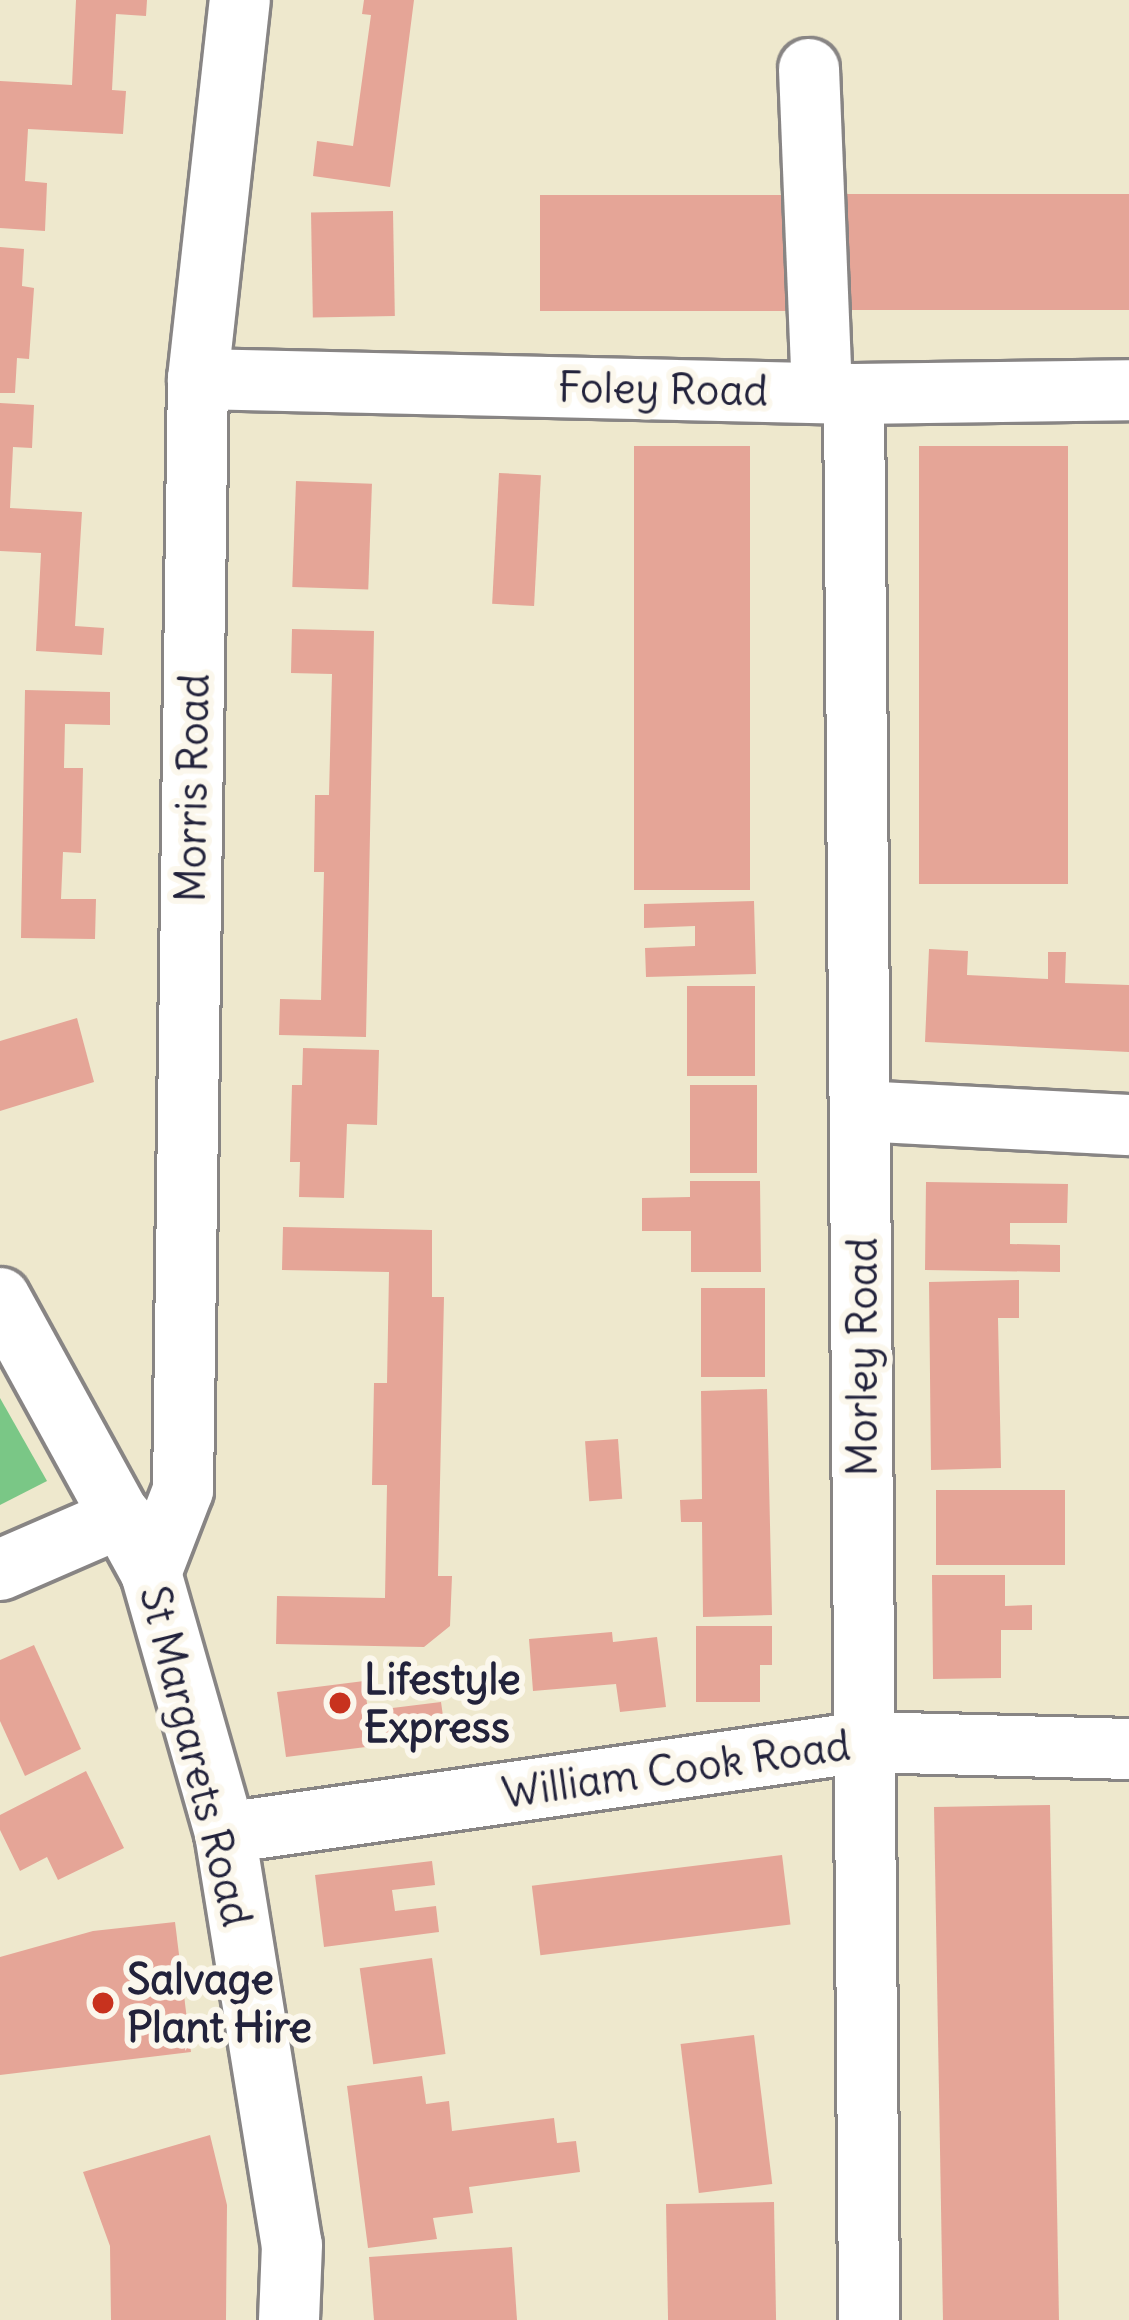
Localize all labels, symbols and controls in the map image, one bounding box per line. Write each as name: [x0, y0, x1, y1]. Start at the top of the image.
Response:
street label: Foley Road: [558, 362, 768, 416]
street label: Morris Road: [165, 673, 219, 903]
street label: Morley Road: [837, 1238, 887, 1476]
street label: St Margarets Road: [129, 1581, 263, 1931]
place label: Lifestyle Express: [364, 1654, 521, 1752]
marker: Lifestyle Express: [327, 1690, 353, 1716]
street label: William Cook Road: [499, 1720, 853, 1818]
place label: Salvage Plant Hire: [127, 1954, 312, 2052]
marker: Salvage Plant Hire: [90, 1990, 116, 2016]

